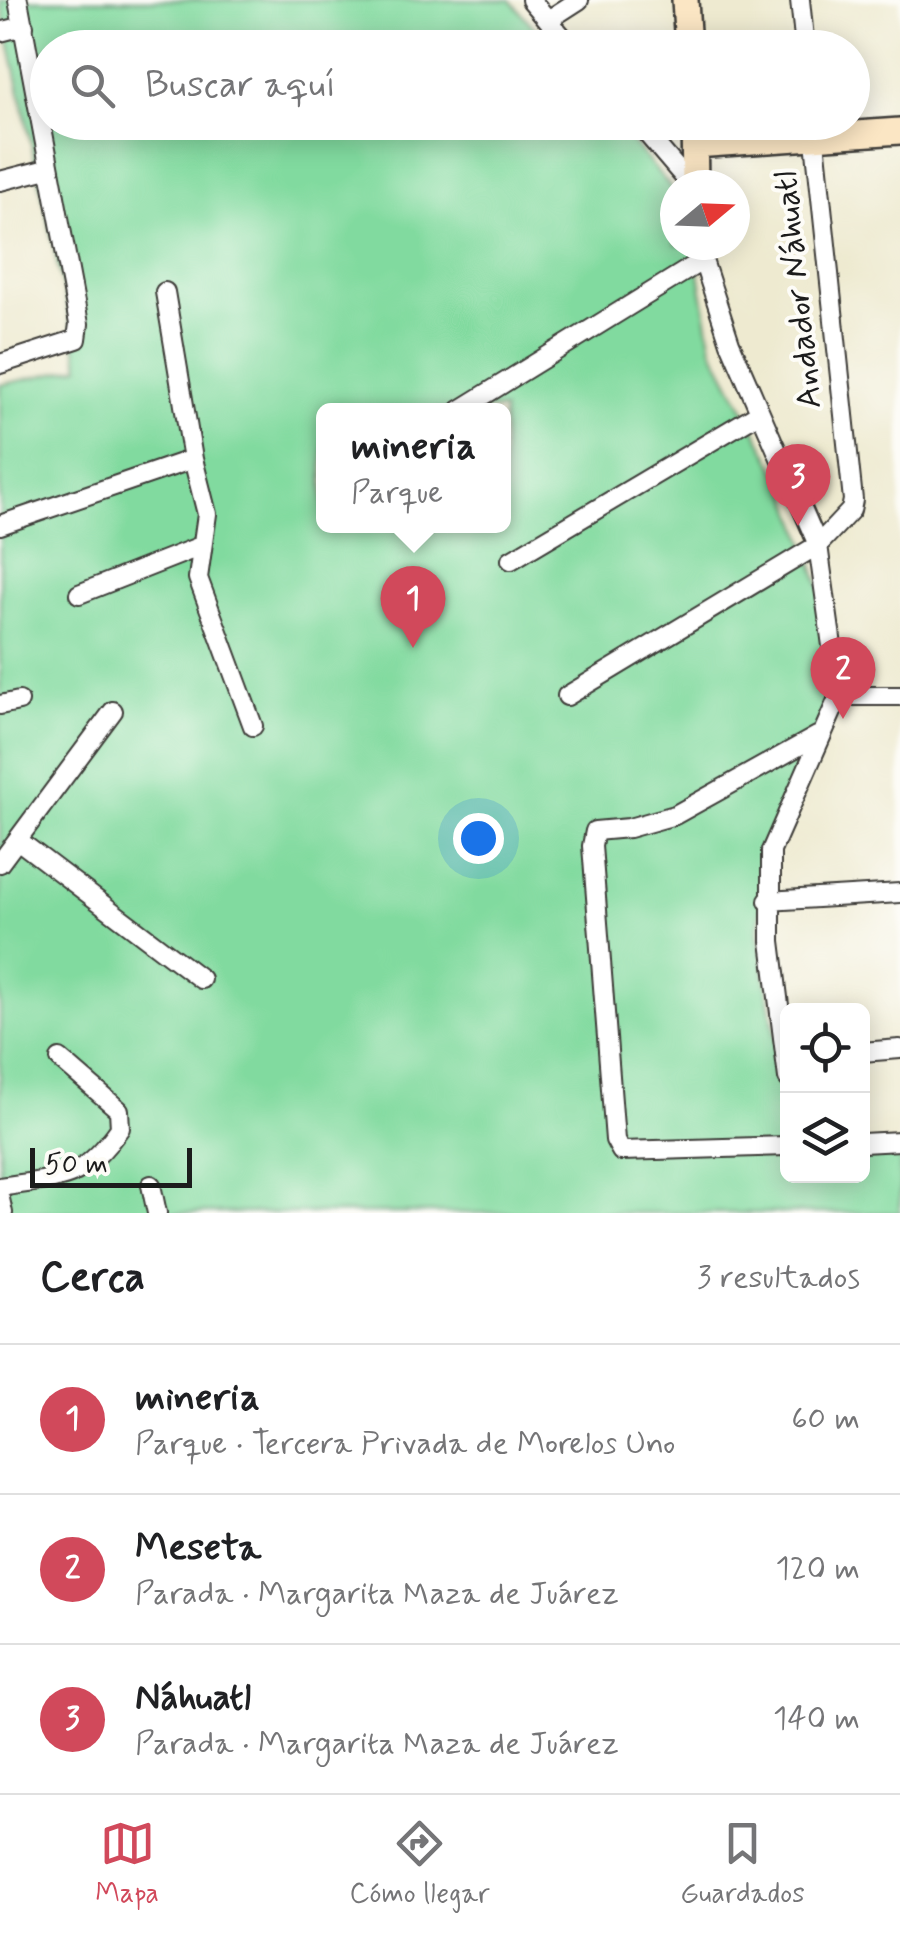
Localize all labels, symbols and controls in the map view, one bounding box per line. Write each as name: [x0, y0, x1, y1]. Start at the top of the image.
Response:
search box: [30, 30, 870, 140]
icon: search: [65, 58, 120, 113]
text: Buscar aquí: [145, 61, 336, 110]
street label: Andador Náhuatl: [763, 169, 833, 411]
north arrow: [660, 170, 750, 260]
popup: [316, 403, 511, 533]
text: mineria: [351, 423, 476, 472]
pin: 3: [766, 444, 830, 526]
text: Parque: [351, 472, 443, 514]
pin: 1: [380, 566, 446, 648]
pin: 2: [810, 636, 876, 719]
your location: [453, 813, 504, 864]
map controls: [780, 1003, 870, 1183]
button: locate: [780, 1003, 870, 1093]
button: layers: [780, 1093, 870, 1183]
scale bar: [30, 1143, 192, 1188]
text: 50 m: [45, 1147, 108, 1184]
text: Cerca: [40, 1251, 145, 1306]
text: 3 resultados: [697, 1257, 860, 1299]
text: mineria: [135, 1374, 260, 1423]
text: 1: [65, 1398, 80, 1440]
text: 60 m: [791, 1398, 860, 1440]
text: Parque · Tercera Privada de Morelos Uno: [135, 1423, 675, 1465]
text: Meseta: [135, 1524, 261, 1573]
text: 2: [65, 1548, 80, 1590]
text: 120 m: [775, 1548, 860, 1590]
text: Parada · Margarita Maza de Juárez: [135, 1573, 619, 1615]
text: Náhuatl: [135, 1674, 251, 1723]
text: 3: [65, 1698, 80, 1740]
text: 140 m: [773, 1698, 860, 1740]
text: Parada · Margarita Maza de Juárez: [135, 1723, 619, 1765]
tab: Mapa: [95, 1816, 159, 1913]
tab: Cómo llegar: [350, 1816, 490, 1913]
tab: Guardados: [680, 1816, 805, 1913]

